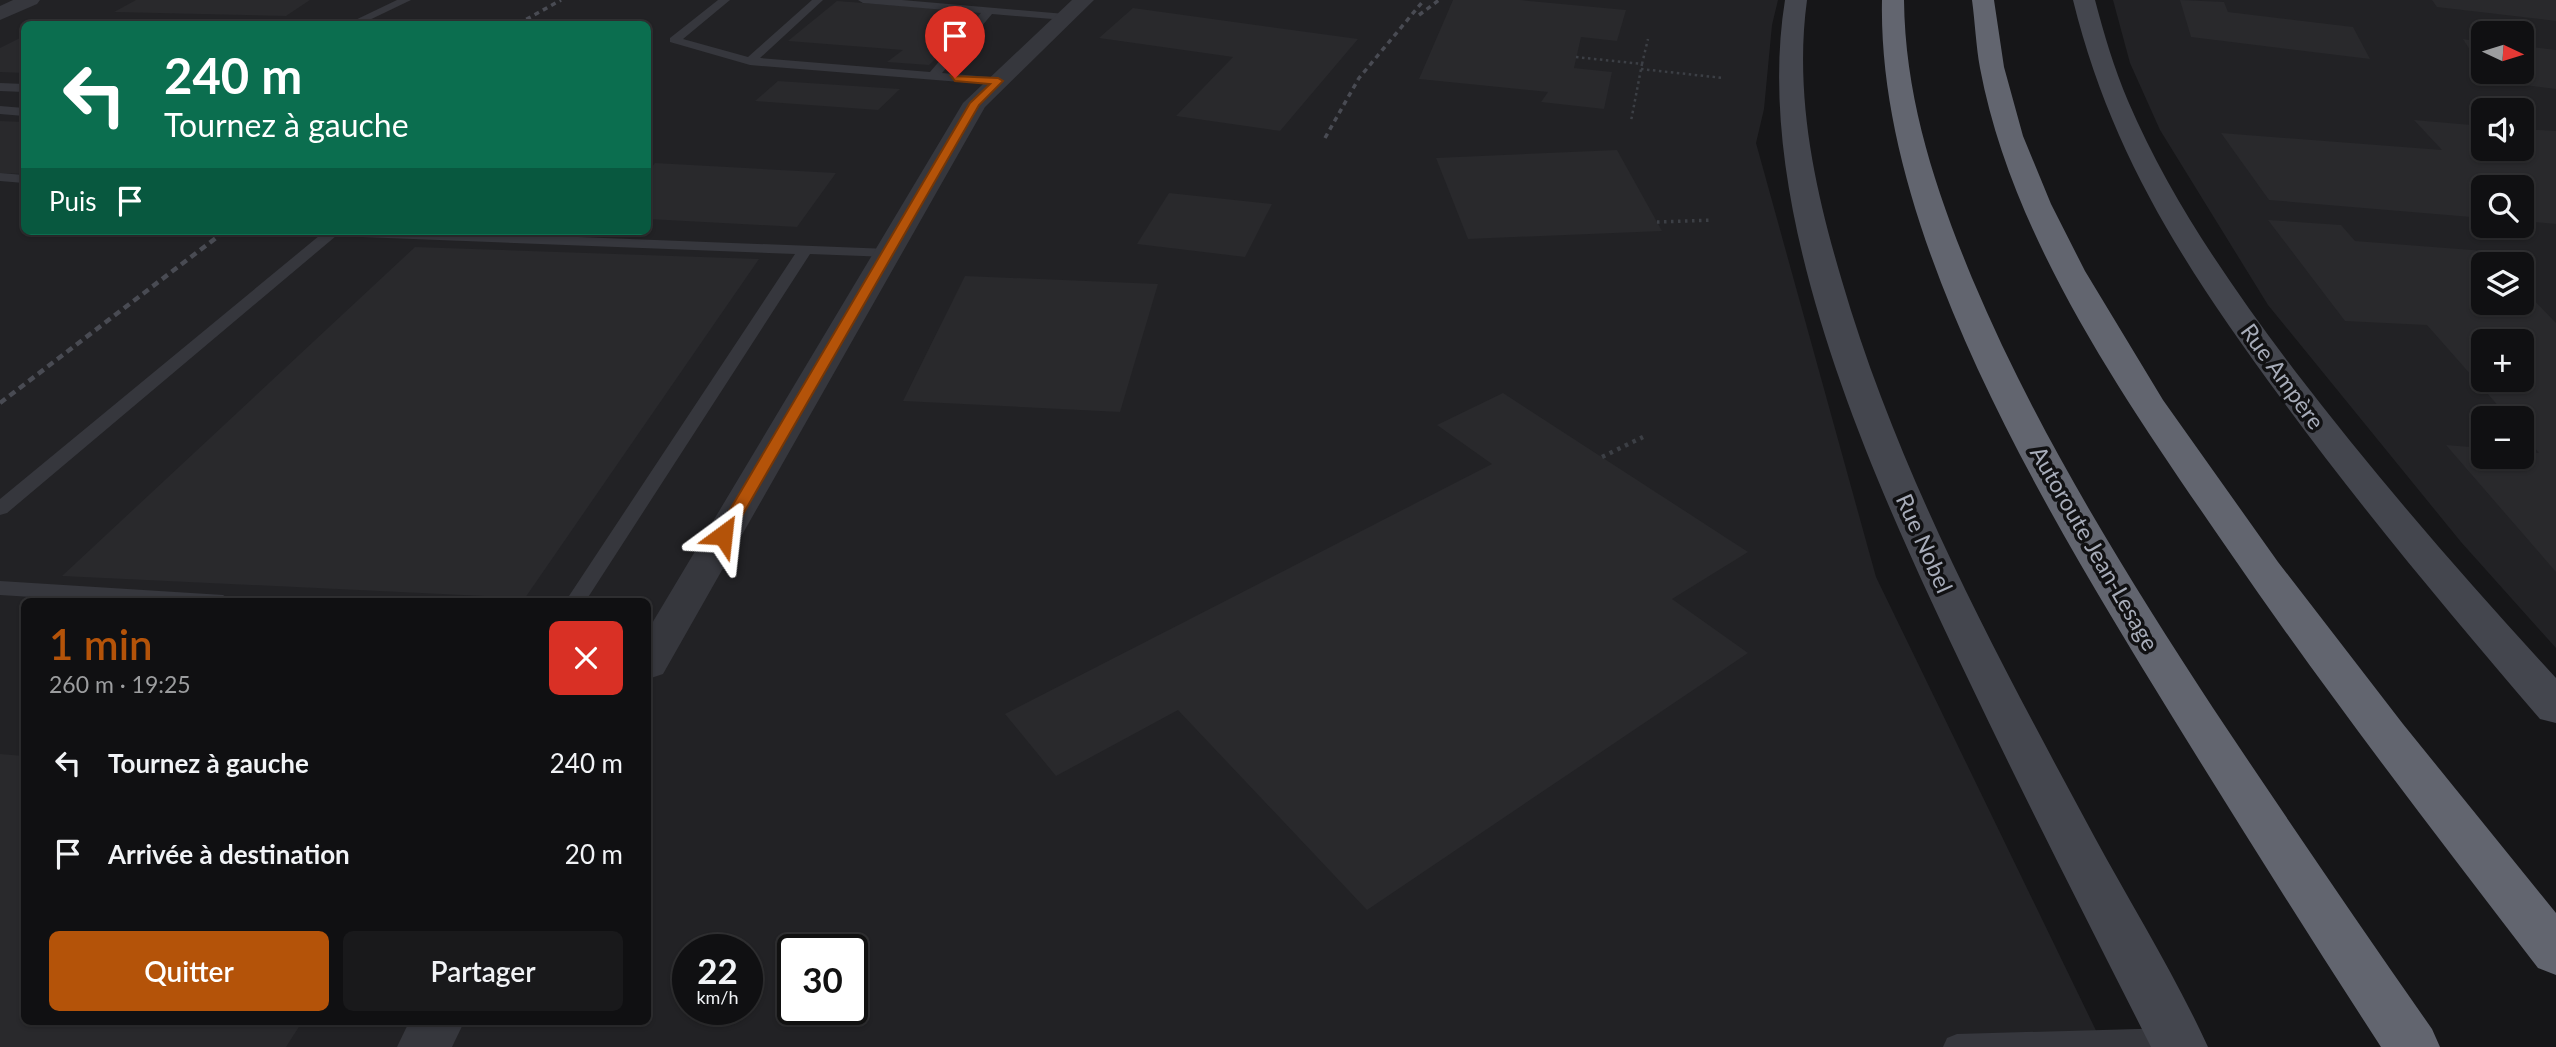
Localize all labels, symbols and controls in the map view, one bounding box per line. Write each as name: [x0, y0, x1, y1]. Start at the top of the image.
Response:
pin: [925, 6, 985, 78]
icon: arrive: [936, 17, 974, 55]
north arrow: [2471, 21, 2534, 84]
map controls: [2471, 21, 2534, 469]
text: 240 m: [164, 46, 302, 104]
icon: left: [49, 49, 140, 140]
button: sound: [2471, 98, 2534, 161]
text: Tournez à gauche: [164, 105, 409, 144]
button: search: [2471, 175, 2534, 238]
icon: arrive: [111, 182, 149, 220]
text: Puis: [49, 185, 97, 217]
button: layers: [2471, 252, 2534, 315]
street label: Rue Ampère: [2235, 318, 2331, 434]
button: +: [2471, 329, 2534, 392]
button: −: [2471, 406, 2534, 469]
street label: Autoroute Jean-Lesage: [2025, 441, 2165, 655]
street label: Rue Nobel: [1891, 489, 1959, 597]
position arrow: [686, 498, 760, 572]
text: 1 min: [49, 619, 153, 669]
button: close: [549, 621, 623, 695]
text: 260 m · 19:25: [49, 670, 191, 698]
icon: left: [49, 744, 87, 782]
text: Tournez à gauche: [108, 747, 309, 779]
text: 240 m: [550, 747, 623, 779]
icon: arrive: [49, 835, 87, 873]
text: Arrivée à destination: [108, 838, 350, 870]
text: 20 m: [565, 838, 623, 870]
button: Quitter: [49, 931, 329, 1011]
button: Partager: [343, 931, 623, 1011]
speed limit sign: 30: [777, 934, 868, 1025]
text: 22: [697, 949, 738, 991]
text: km/h: [696, 986, 739, 1008]

